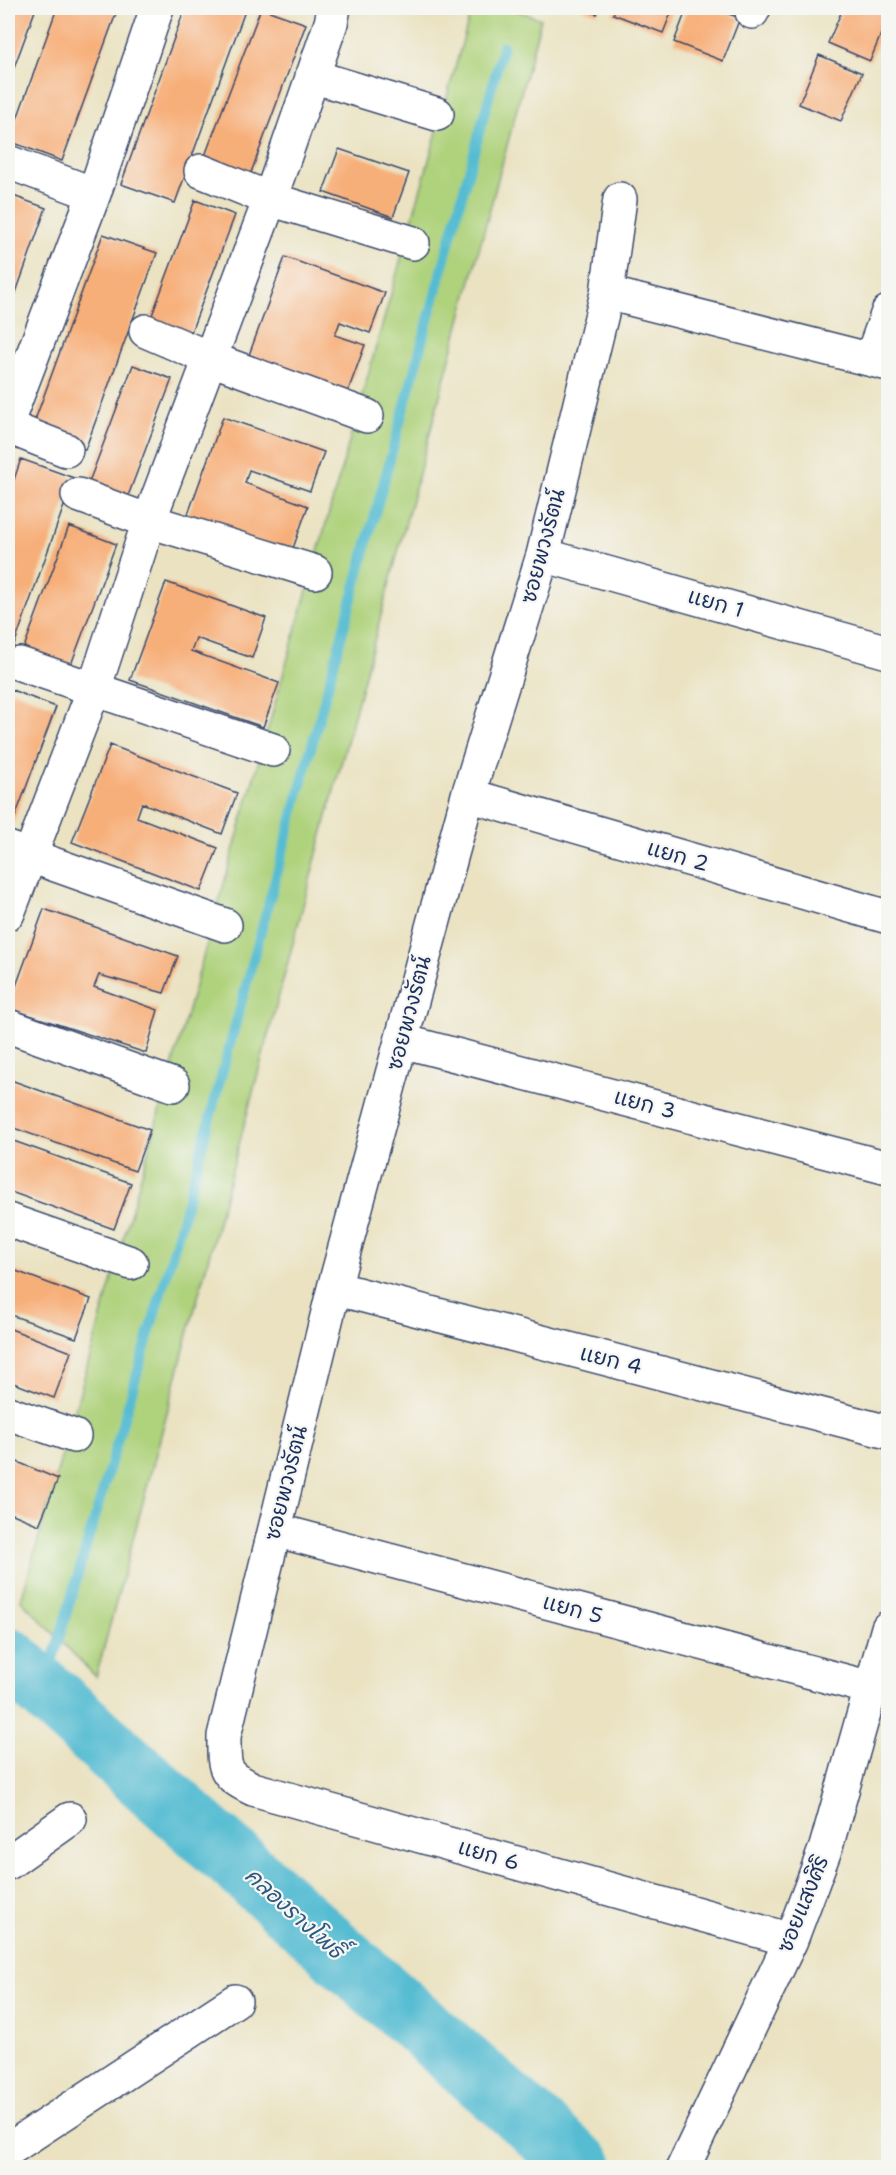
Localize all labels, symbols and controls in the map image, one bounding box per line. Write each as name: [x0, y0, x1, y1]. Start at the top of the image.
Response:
street label: ซอยพวงรัตน์: [514, 486, 572, 606]
street label: แยก 1: [685, 582, 747, 624]
street label: แยก 2: [644, 834, 712, 878]
street label: ซอยพวงรัตน์: [380, 953, 438, 1073]
street label: แยก 3: [611, 1082, 679, 1126]
street label: แยก 4: [577, 1339, 645, 1381]
street label: ซอยพวงรัตน์: [258, 1423, 314, 1543]
street label: แยก 5: [540, 1588, 606, 1630]
street label: แยก 6: [455, 1833, 523, 1877]
street label: ซอยแสงศิริ: [771, 1851, 835, 1957]
water label: คลองรางโพธิ์: [239, 1857, 358, 1970]

